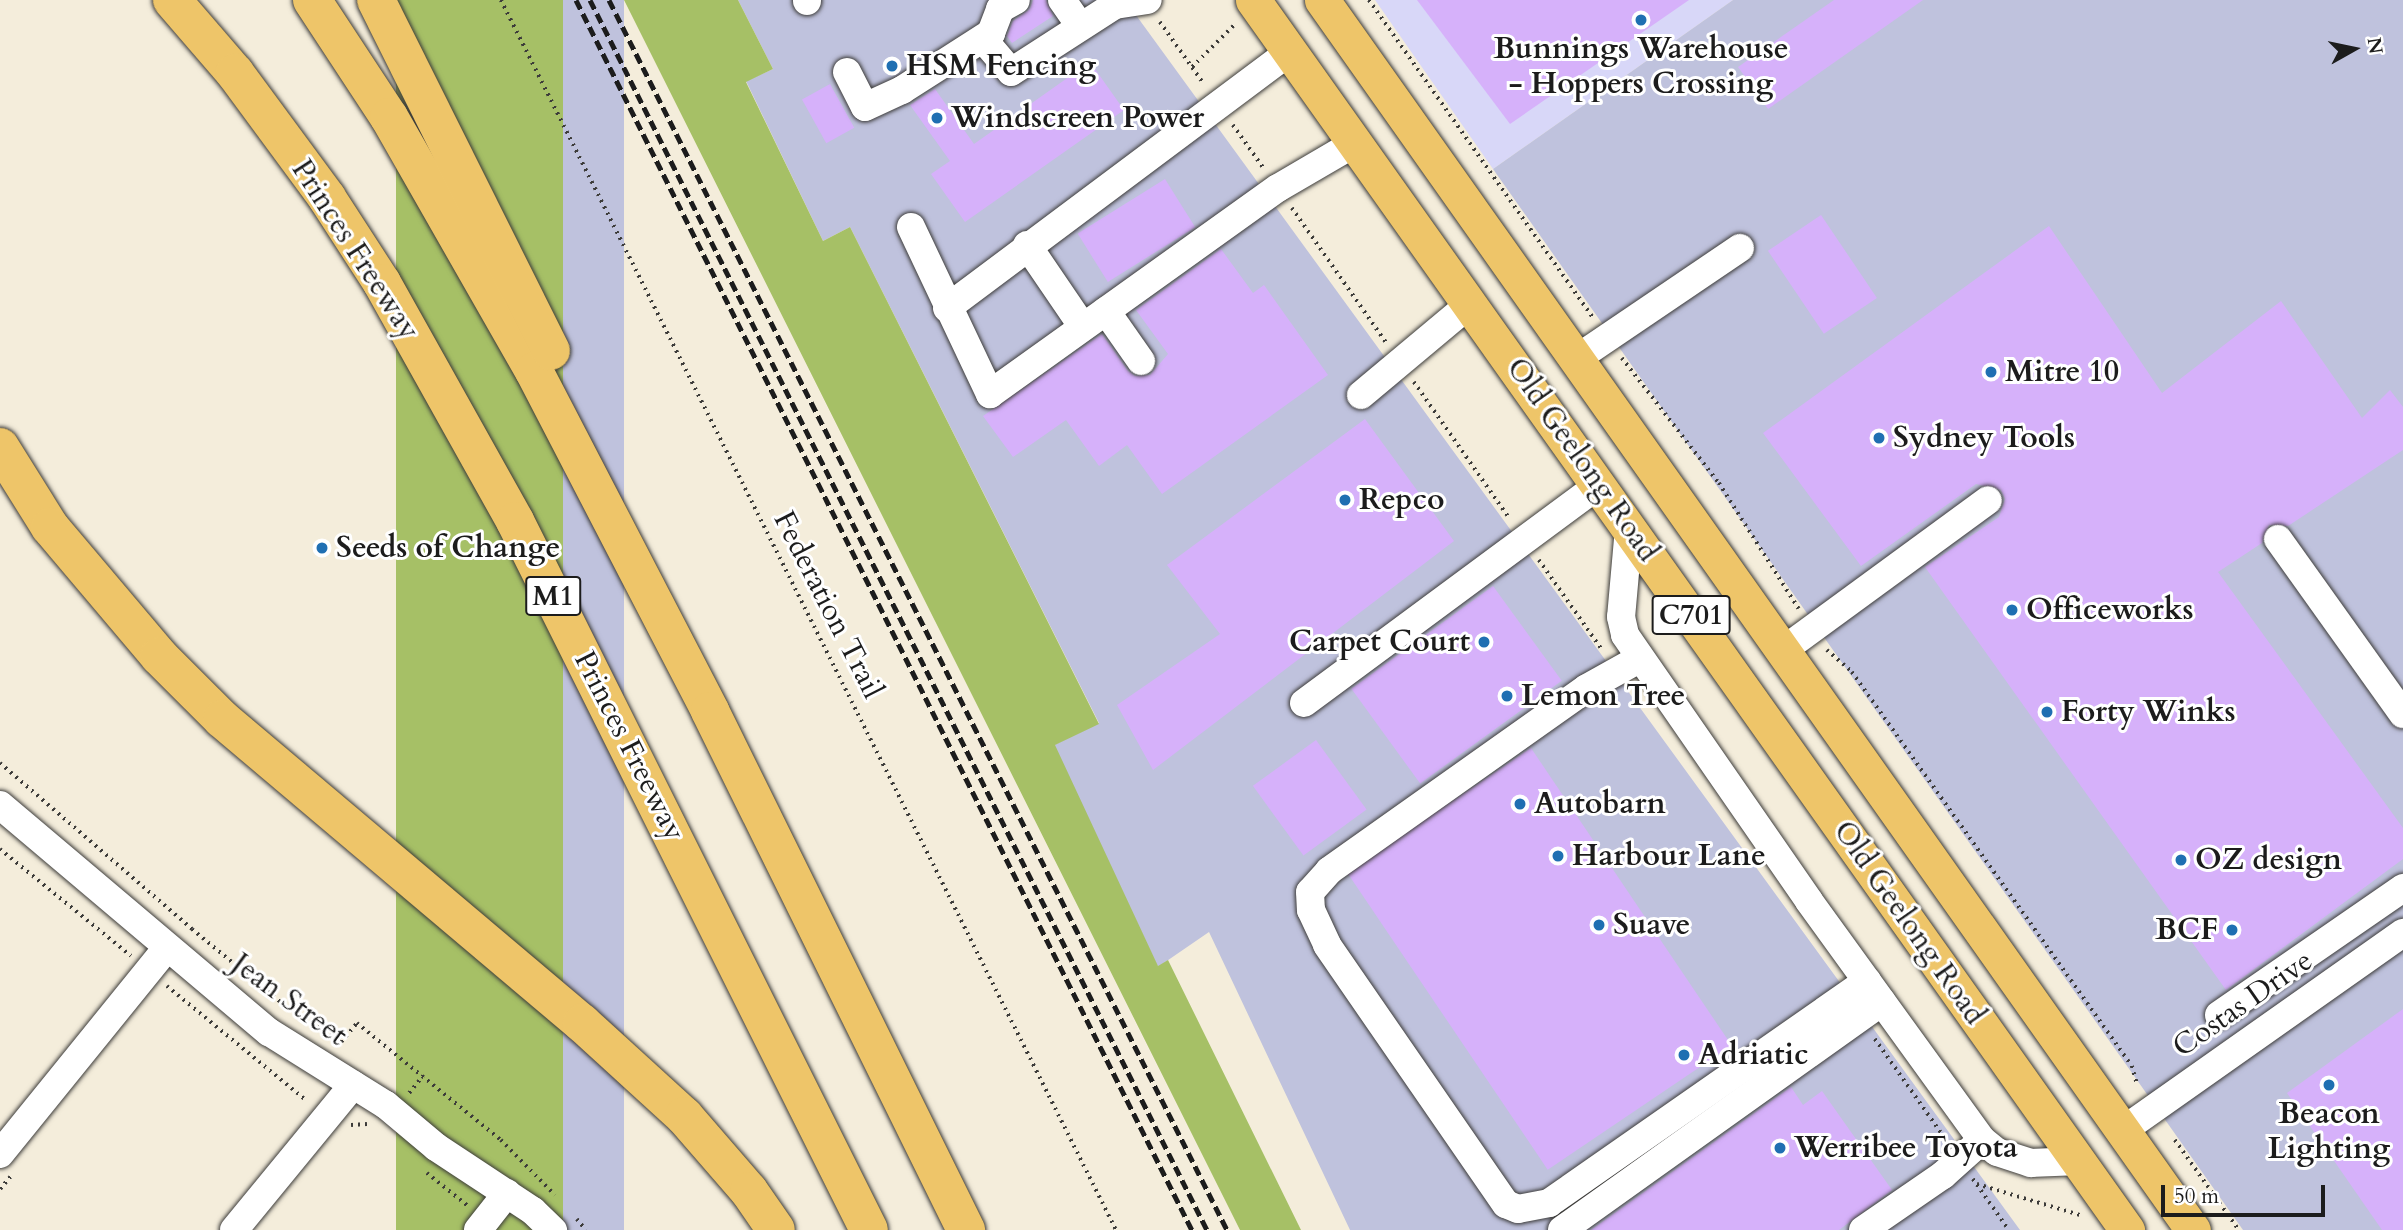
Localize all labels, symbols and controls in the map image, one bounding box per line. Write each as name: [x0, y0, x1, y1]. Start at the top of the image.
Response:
marker: Bunnings Warehouse - Hoppers Crossing: [1633, 12, 1649, 28]
north arrow: [2319, 14, 2389, 84]
place label: Bunnings Warehouse - Hoppers Crossing: [1493, 31, 1789, 102]
text: N: [2361, 36, 2389, 56]
place label: HSM Fencing: [906, 48, 1096, 84]
marker: HSM Fencing: [884, 58, 900, 74]
place label: Windscreen Power: [951, 100, 1204, 136]
marker: Windscreen Power: [929, 110, 945, 126]
street label: Princes Freeway: [283, 153, 427, 347]
street label: Old Geelong Road: [1498, 351, 1666, 569]
place label: Mitre 10: [2005, 354, 2119, 390]
marker: Mitre 10: [1983, 364, 1999, 380]
place label: Sydney Tools: [1893, 420, 2075, 456]
marker: Sydney Tools: [1871, 430, 1887, 446]
place label: Repco: [1359, 482, 1444, 518]
marker: Repco: [1337, 492, 1353, 508]
street label: Federation Trail: [765, 505, 891, 705]
place label: Seeds of Change: [336, 530, 560, 566]
marker: Seeds of Change: [314, 540, 330, 556]
road number: M1: [525, 572, 581, 620]
road number: C701: [1651, 590, 1731, 640]
place label: Officeworks: [2026, 592, 2194, 628]
marker: Officeworks: [2004, 602, 2020, 618]
place label: Carpet Court: [1289, 624, 1470, 660]
marker: Carpet Court: [1476, 634, 1492, 650]
street label: Princes Freeway: [566, 645, 692, 847]
place label: Lemon Tree: [1521, 678, 1685, 714]
marker: Lemon Tree: [1499, 688, 1515, 704]
place label: Forty Winks: [2061, 694, 2236, 730]
marker: Forty Winks: [2039, 704, 2055, 720]
place label: Autobarn: [1534, 786, 1666, 822]
marker: Autobarn: [1512, 796, 1528, 812]
street label: Old Geelong Road: [1825, 814, 1993, 1032]
place label: Harbour Lane: [1572, 838, 1766, 874]
place label: OZ design: [2195, 842, 2342, 878]
marker: Harbour Lane: [1550, 848, 1566, 864]
marker: OZ design: [2173, 852, 2189, 868]
place label: Suave: [1613, 907, 1690, 943]
place label: BCF: [2155, 912, 2218, 948]
marker: Suave: [1591, 917, 1607, 933]
marker: BCF: [2224, 922, 2240, 938]
street label: Costas Drive: [2166, 943, 2320, 1065]
street label: Jean Street: [224, 946, 354, 1054]
place label: Adriatic: [1698, 1037, 1809, 1073]
marker: Adriatic: [1676, 1047, 1692, 1063]
marker: Beacon Lighting: [2321, 1077, 2337, 1093]
place label: Beacon Lighting: [2268, 1096, 2390, 1166]
place label: Werribee Toyota: [1794, 1130, 2018, 1166]
marker: Werribee Toyota: [1772, 1140, 1788, 1156]
scale bar: [2165, 1170, 2330, 1214]
text: 50 m: [2174, 1182, 2219, 1211]

